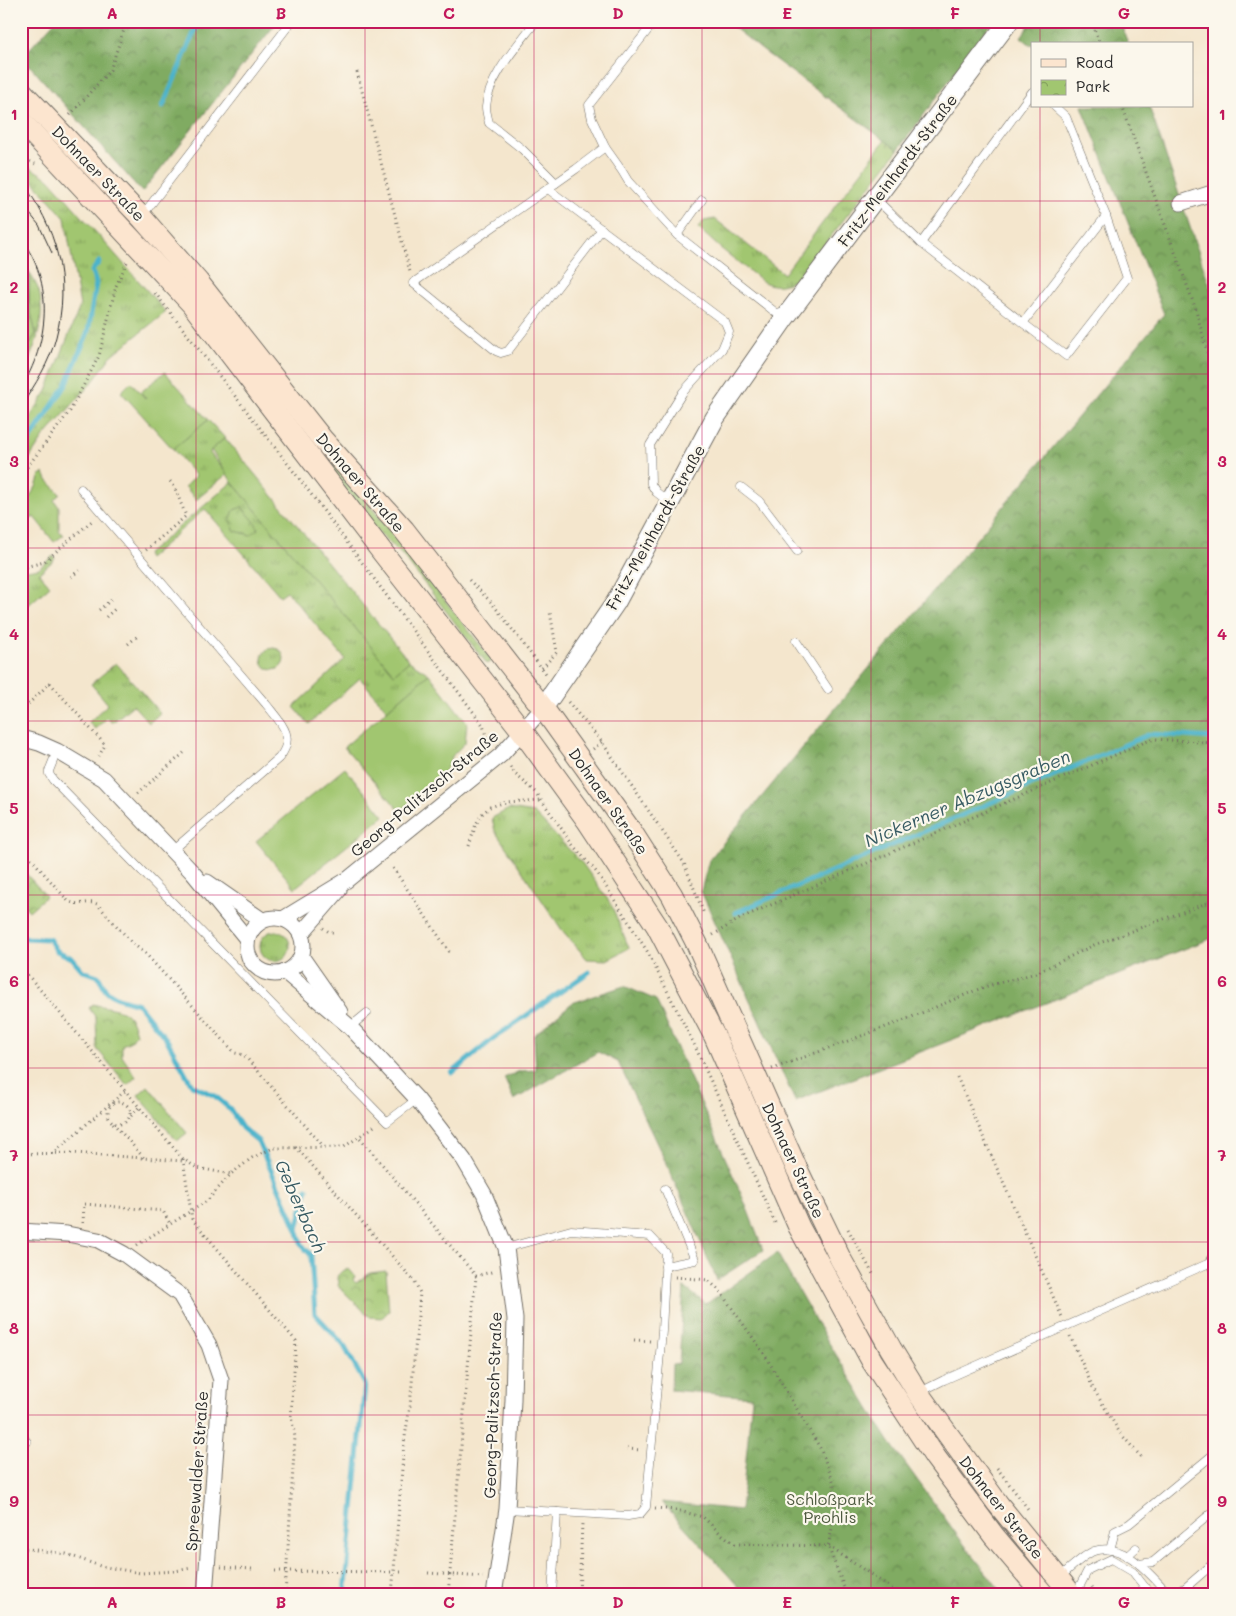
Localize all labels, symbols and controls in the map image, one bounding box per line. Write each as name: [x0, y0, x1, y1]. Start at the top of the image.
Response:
text: A: [106, 2, 118, 23]
text: B: [276, 2, 286, 23]
text: C: [443, 2, 455, 23]
text: D: [612, 2, 624, 23]
text: E: [782, 2, 792, 23]
text: F: [950, 2, 960, 23]
text: G: [1118, 2, 1130, 23]
legend: [1031, 42, 1194, 108]
text: Road: [1076, 52, 1113, 72]
text: Park: [1076, 76, 1110, 96]
street label: Fritz-Meinhardt-Straße: [833, 89, 961, 251]
text: 1: [10, 103, 18, 124]
text: 1: [1218, 103, 1226, 124]
street label: Dohnaer Straße: [48, 121, 150, 225]
text: 2: [10, 276, 19, 297]
text: 2: [1218, 276, 1227, 297]
street label: Dohnaer Straße: [312, 428, 410, 536]
street label: Fritz-Meinhardt-Straße: [601, 441, 709, 613]
text: 3: [9, 450, 19, 471]
text: 3: [1217, 450, 1227, 471]
text: 4: [9, 623, 19, 644]
text: 4: [1217, 623, 1227, 644]
street label: Georg-Palitzsch-Straße: [346, 725, 502, 861]
street label: Dohnaer Straße: [564, 744, 654, 858]
water label: Nickerner Abzugsgraben: [860, 744, 1074, 852]
text: 5: [9, 797, 19, 818]
text: 5: [1217, 797, 1227, 818]
text: 6: [9, 970, 19, 991]
text: 6: [1217, 970, 1227, 991]
street label: Dohnaer Straße: [758, 1099, 830, 1221]
text: 7: [10, 1144, 19, 1165]
text: 7: [1218, 1144, 1227, 1165]
water label: Geberbach: [270, 1156, 332, 1256]
street label: Georg-Palitzsch-Straße: [478, 1311, 506, 1499]
text: 8: [9, 1317, 19, 1338]
text: 8: [1217, 1317, 1227, 1338]
street label: Spreewalder Straße: [180, 1390, 212, 1552]
street label: Dohnaer Straße: [955, 1451, 1049, 1563]
park label: Schloßpark Prohlis: [786, 1488, 874, 1527]
text: 9: [9, 1490, 19, 1511]
text: 9: [1217, 1490, 1227, 1511]
text: A: [106, 1591, 118, 1612]
text: B: [276, 1591, 286, 1612]
text: C: [443, 1591, 455, 1612]
text: D: [612, 1591, 624, 1612]
text: E: [782, 1591, 792, 1612]
text: F: [950, 1591, 960, 1612]
text: G: [1118, 1591, 1130, 1612]

